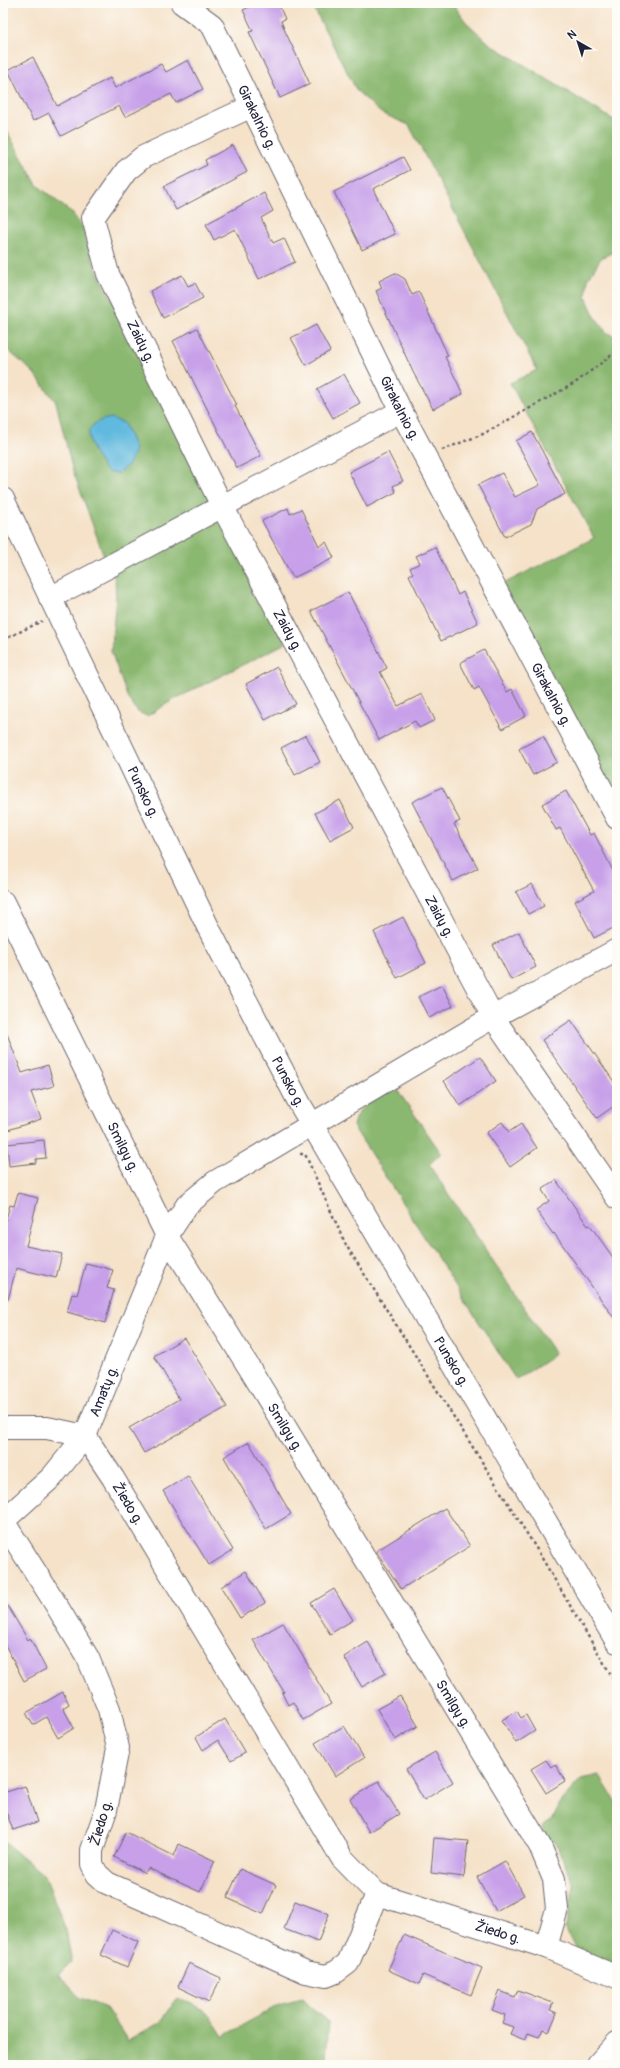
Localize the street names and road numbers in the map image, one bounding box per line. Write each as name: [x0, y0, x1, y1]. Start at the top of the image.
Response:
street label: Girakalnio g.: [234, 82, 280, 153]
street label: Zaidų g.: [123, 317, 159, 366]
street label: Girakalnio g.: [377, 373, 424, 443]
street label: Zaidų g.: [270, 606, 306, 655]
street label: Girakalnio g.: [528, 660, 575, 730]
street label: Punsko g.: [124, 764, 163, 821]
street label: Zaidų g.: [421, 892, 458, 941]
street label: Punsko g.: [268, 1053, 309, 1110]
street label: Smilgų g.: [104, 1119, 143, 1175]
street label: Punsko g.: [430, 1333, 473, 1390]
street label: Amatų g.: [85, 1363, 121, 1419]
street label: Smilgų g.: [264, 1400, 307, 1455]
street label: Žiedo g.: [109, 1479, 148, 1528]
street label: Smilgų g.: [432, 1677, 475, 1732]
street label: Žiedo g.: [86, 1798, 116, 1848]
street label: Žiedo g.: [473, 1917, 523, 1947]

